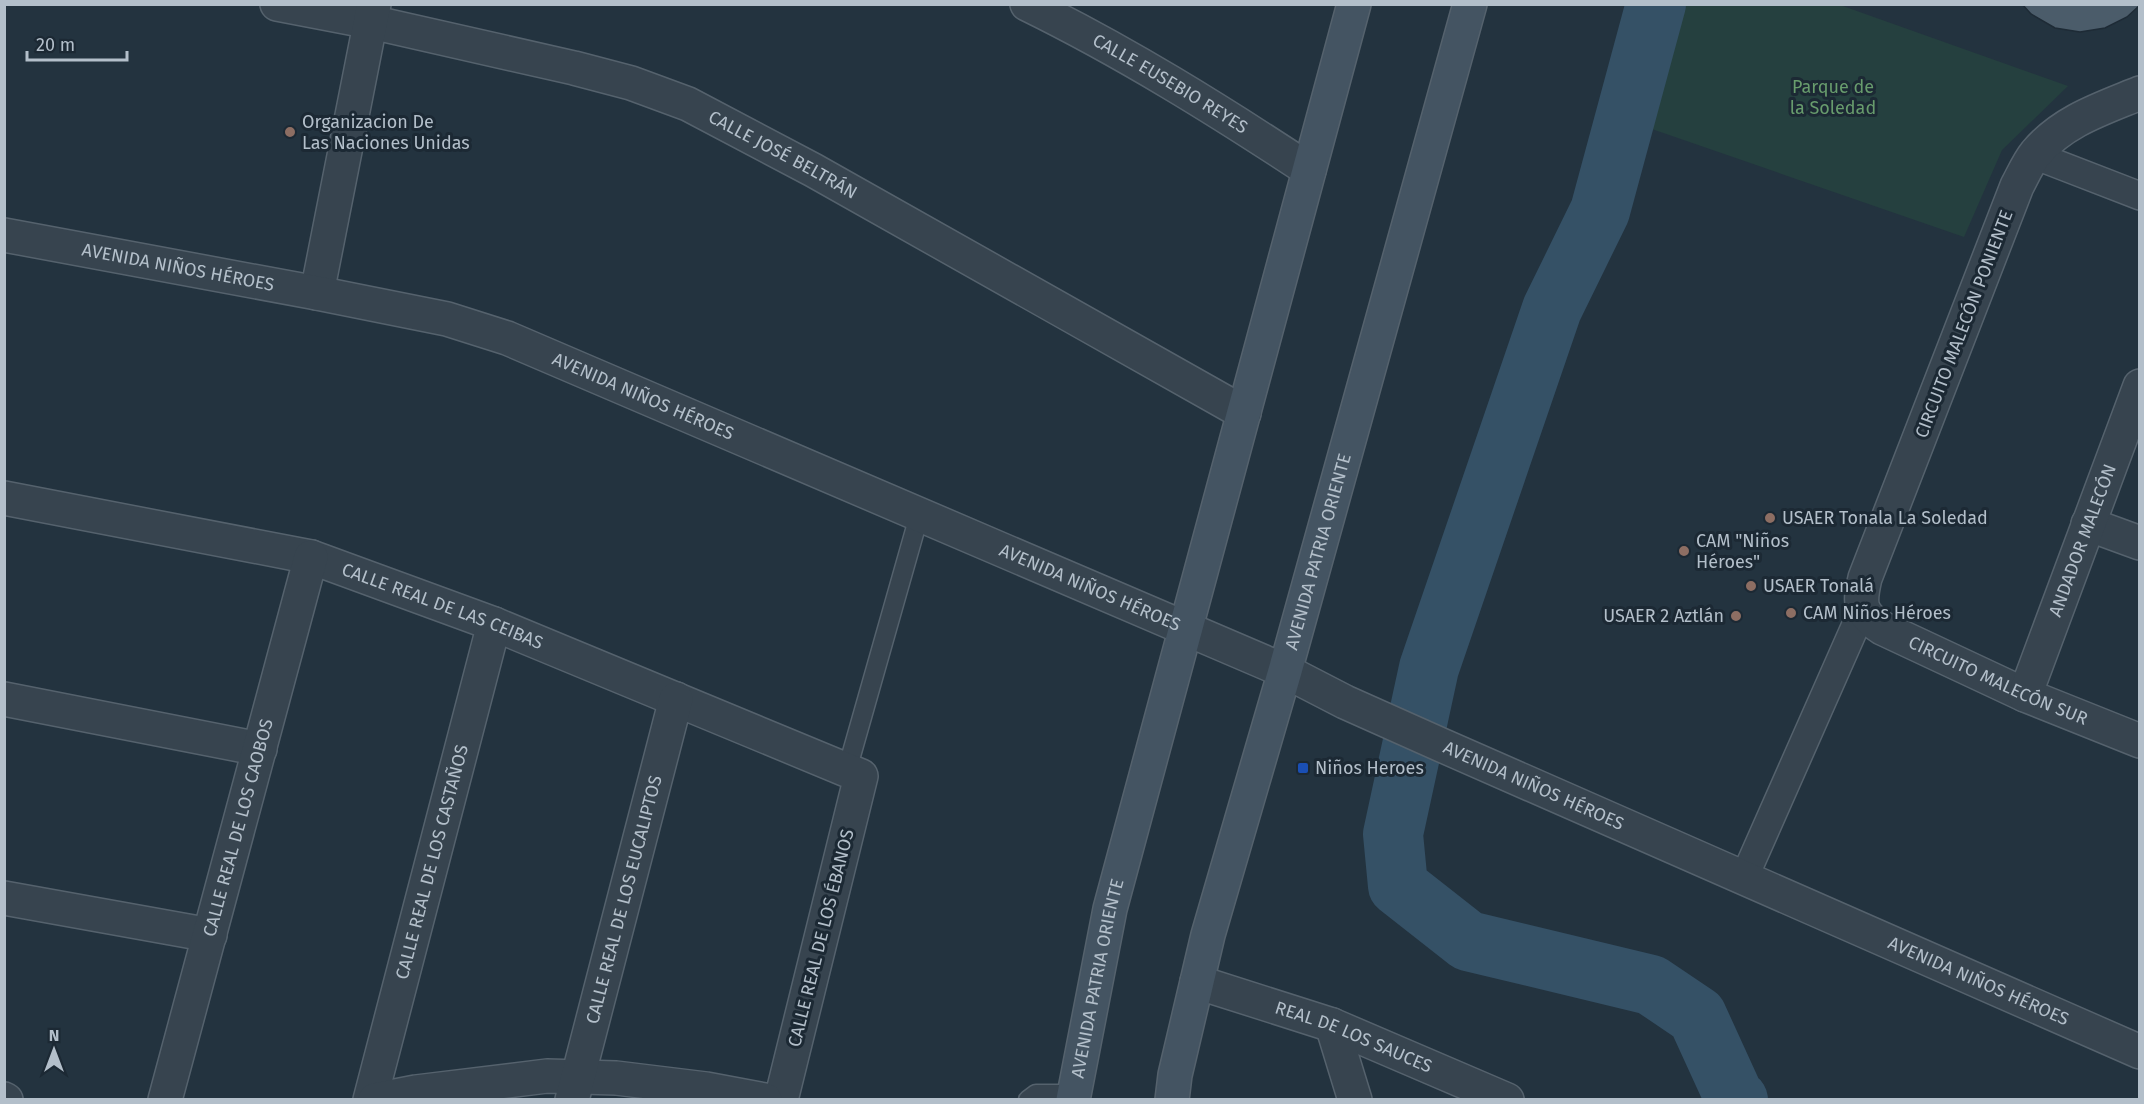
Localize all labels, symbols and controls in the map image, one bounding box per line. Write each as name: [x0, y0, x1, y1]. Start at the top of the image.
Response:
scale bar: [27, 24, 128, 62]
street label: CALLE EUSEBIO REYES: [1089, 29, 1252, 139]
text: 20 m: [36, 34, 75, 56]
park label: Parque de la Soledad: [1790, 76, 1876, 119]
street label: CALLE JOSÉ BELTRÁN: [705, 106, 861, 204]
place label: Organizacion De Las Naciones Unidas: [302, 111, 470, 154]
marker: Organizacion De Las Naciones Unidas: [283, 125, 297, 139]
street label: CIRCUITO MALECÓN PONIENTE: [1910, 207, 2018, 441]
street label: AVENIDA NIÑOS HÉROES: [80, 239, 276, 296]
street label: AVENIDA NIÑOS HÉROES: [549, 348, 737, 445]
street label: AVENIDA PATRIA ORIENTE: [1280, 451, 1356, 652]
street label: ANDADOR MALECÓN: [2044, 461, 2121, 620]
place label: USAER Tonala La Soledad: [1782, 507, 1988, 529]
marker: USAER Tonala La Soledad: [1763, 511, 1777, 525]
place label: CAM "Niños Héroes": [1696, 530, 1789, 573]
street label: AVENIDA NIÑOS HÉROES: [996, 539, 1184, 636]
marker: CAM "Niños Héroes": [1677, 544, 1691, 558]
street label: CALLE REAL DE LAS CEIBAS: [339, 558, 547, 654]
place label: USAER Tonalá: [1763, 575, 1874, 597]
marker: USAER Tonalá: [1744, 579, 1758, 593]
place label: CAM Niños Héroes: [1803, 602, 1951, 624]
place label: USAER 2 Aztlán: [1603, 605, 1724, 627]
marker: CAM Niños Héroes: [1784, 606, 1798, 620]
marker: USAER 2 Aztlán: [1729, 609, 1743, 623]
street label: CIRCUITO MALECÓN SUR: [1905, 631, 2091, 730]
street label: CALLE REAL DE LOS CAOBOS: [198, 716, 278, 939]
street label: AVENIDA NIÑOS HÉROES: [1440, 736, 1628, 835]
street label: CALLE REAL DE LOS CASTAÑOS: [391, 742, 473, 982]
place label: Niños Heroes: [1315, 757, 1424, 779]
marker: Niños Heroes: [1296, 761, 1310, 775]
street label: CALLE REAL DE LOS EUCALIPTOS: [581, 773, 667, 1026]
street label: CALLE REAL DE LOS ÉBANOS: [782, 826, 859, 1049]
street label: AVENIDA PATRIA ORIENTE: [1066, 876, 1129, 1080]
street label: AVENIDA NIÑOS HÉROES: [1885, 932, 2073, 1030]
street label: REAL DE LOS SAUCES: [1272, 997, 1436, 1078]
north arrow: [24, 1020, 84, 1080]
text: N: [49, 1026, 59, 1045]

